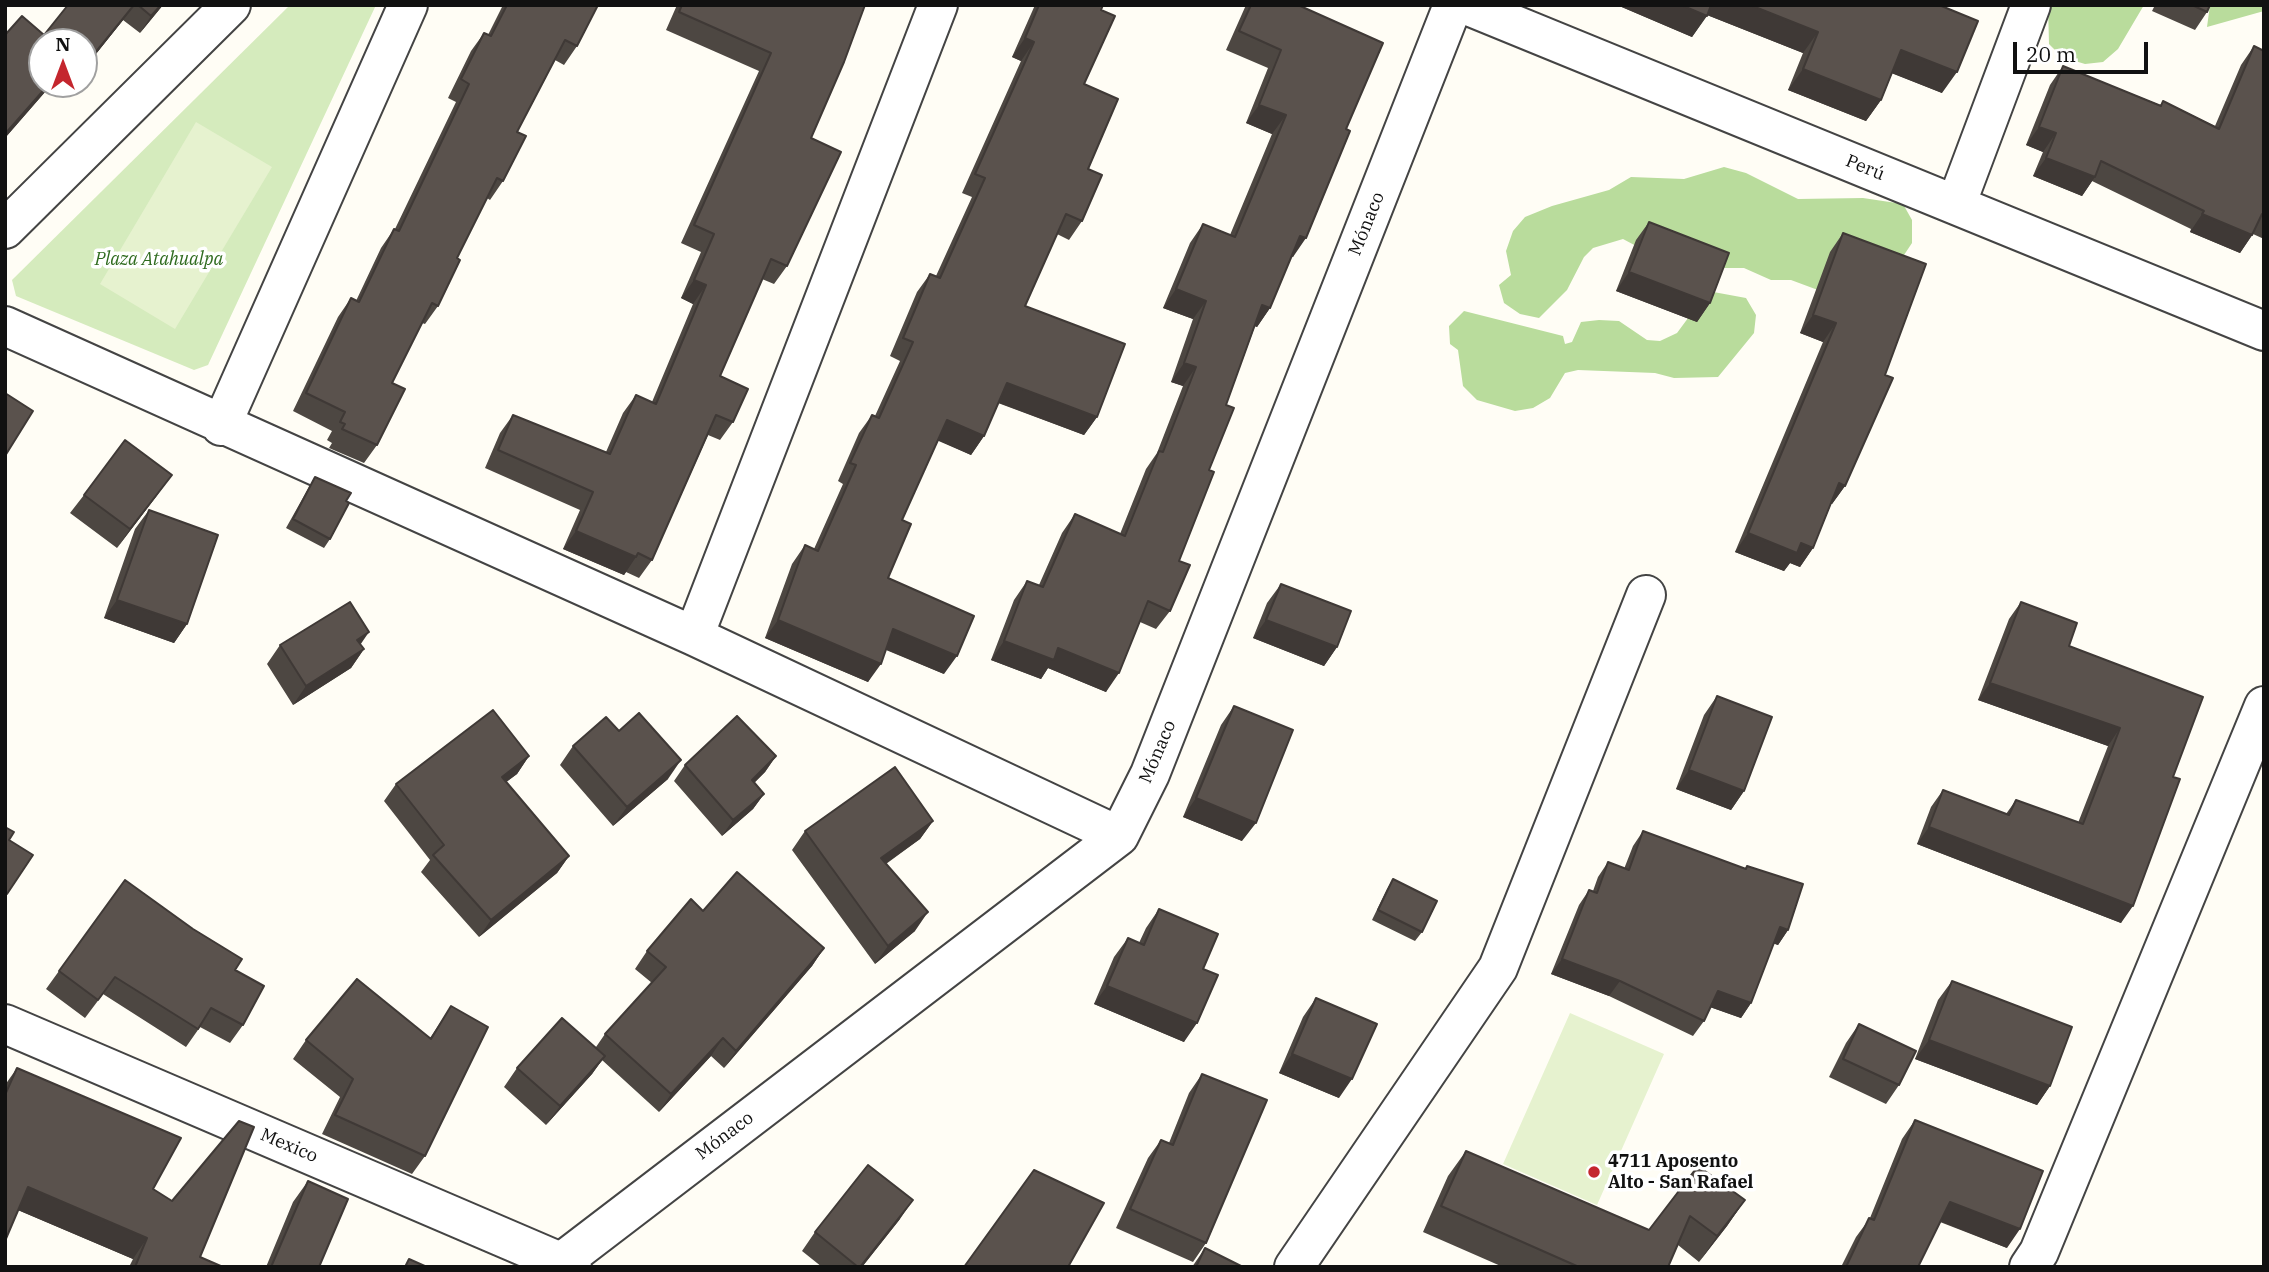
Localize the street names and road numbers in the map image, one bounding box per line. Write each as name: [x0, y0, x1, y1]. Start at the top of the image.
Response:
street label: Perú: [1842, 150, 1888, 186]
street label: Mónaco: [1345, 189, 1389, 259]
street label: Mónaco: [1135, 717, 1181, 787]
street label: Mónaco: [692, 1107, 758, 1165]
street label: Mexico: [257, 1124, 321, 1168]

